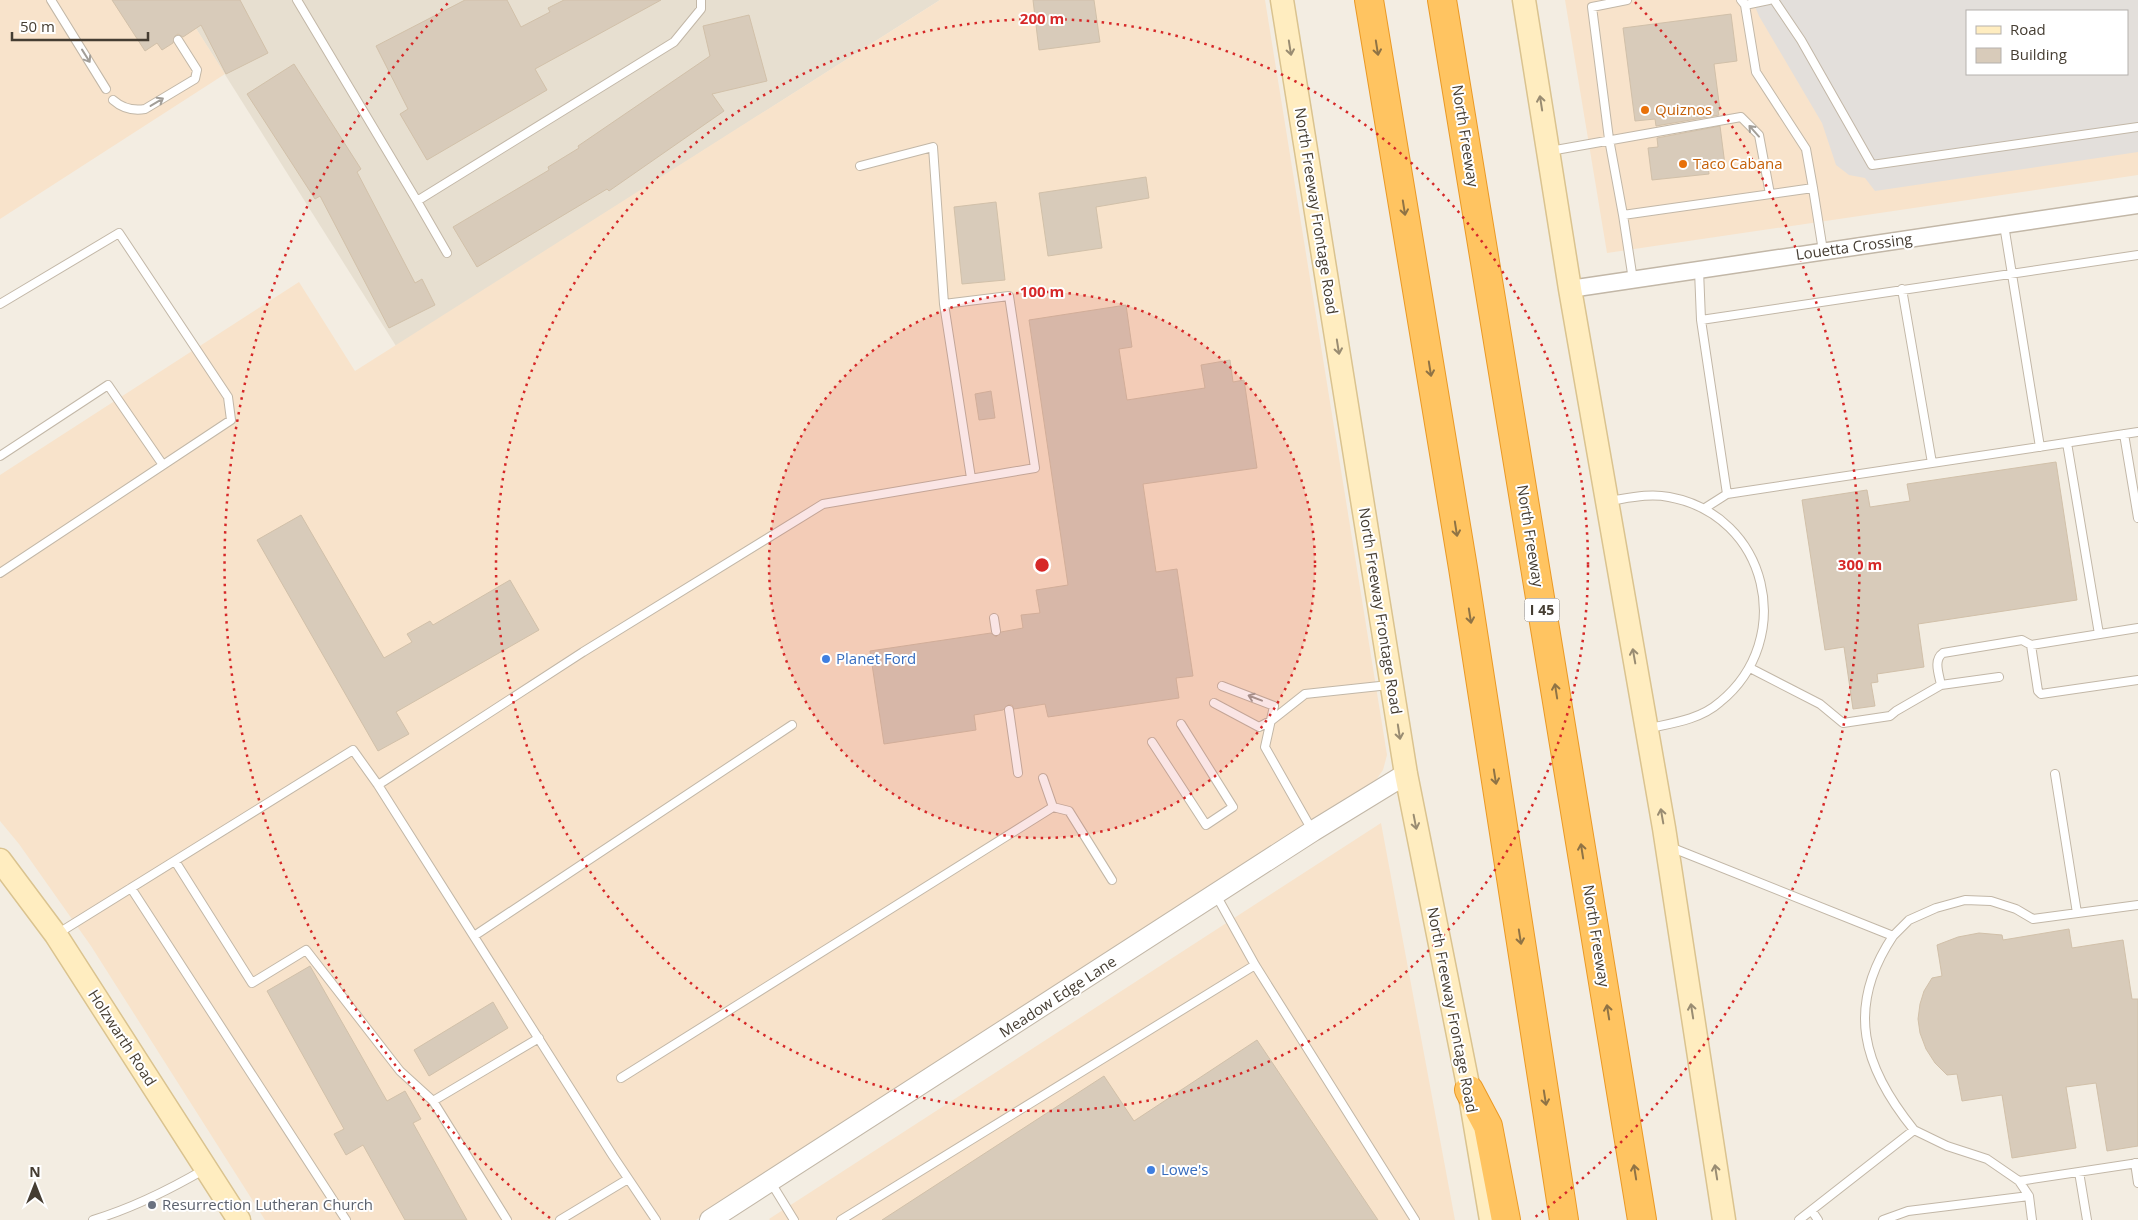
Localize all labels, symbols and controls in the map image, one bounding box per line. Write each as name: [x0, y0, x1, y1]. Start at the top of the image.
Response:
text: 200 m: [1020, 8, 1064, 28]
scale bar: [12, 10, 149, 42]
legend: [1966, 10, 2128, 75]
text: 50 m: [20, 16, 55, 36]
text: Road: [2010, 19, 2046, 39]
one-way arrow: [1285, 40, 1295, 56]
one-way arrow: [1373, 40, 1383, 56]
text: Building: [2010, 44, 2067, 64]
one-way arrow: [81, 49, 91, 63]
street label: North Freeway: [1448, 83, 1484, 189]
one-way arrow: [1535, 95, 1545, 111]
one-way arrow: [149, 96, 163, 106]
place label: Quiznos: [1655, 99, 1712, 119]
marker: Quiznos: [1639, 104, 1651, 116]
street label: North Freeway Frontage Road: [1291, 106, 1343, 316]
one-way arrow: [1748, 124, 1760, 137]
place label: Taco Cabana: [1693, 153, 1783, 173]
marker: Taco Cabana: [1677, 158, 1689, 170]
one-way arrow: [1399, 200, 1409, 216]
street label: Louetta Crossing: [1794, 228, 1913, 264]
text: 100 m: [1020, 281, 1064, 301]
one-way arrow: [1333, 339, 1343, 355]
one-way arrow: [1425, 360, 1435, 376]
street label: North Freeway: [1513, 483, 1549, 589]
street label: North Freeway Frontage Road: [1355, 506, 1407, 716]
one-way arrow: [1452, 521, 1462, 537]
text: 300 m: [1838, 554, 1882, 574]
centre of rings: [1033, 556, 1051, 574]
road number: I 45: [1524, 598, 1560, 622]
one-way arrow: [1466, 608, 1476, 624]
place label: Planet Ford: [836, 648, 916, 668]
one-way arrow: [1628, 648, 1638, 664]
marker: Planet Ford: [820, 653, 832, 665]
one-way arrow: [1550, 683, 1560, 699]
one-way arrow: [1248, 693, 1263, 703]
one-way arrow: [1394, 724, 1404, 740]
one-way arrow: [1491, 768, 1501, 784]
one-way arrow: [1656, 808, 1666, 824]
one-way arrow: [1411, 813, 1420, 829]
one-way arrow: [1577, 844, 1587, 860]
street label: North Freeway: [1579, 883, 1615, 989]
street label: North Freeway Frontage Road: [1423, 905, 1483, 1114]
one-way arrow: [1516, 929, 1526, 945]
street label: Meadow Edge Lane: [995, 951, 1120, 1042]
street label: Holzwarth Road: [84, 985, 162, 1090]
one-way arrow: [1603, 1004, 1613, 1020]
one-way arrow: [1686, 1004, 1696, 1020]
one-way arrow: [1541, 1089, 1551, 1105]
place label: Lowe's: [1161, 1159, 1208, 1179]
north arrow: [10, 1160, 60, 1210]
text: N: [29, 1162, 41, 1181]
marker: Lowe's: [1145, 1164, 1157, 1176]
one-way arrow: [1629, 1164, 1639, 1180]
one-way arrow: [1711, 1164, 1721, 1180]
place label: Resurrection Lutheran Church: [162, 1194, 373, 1214]
marker: Resurrection Lutheran Church: [146, 1199, 158, 1211]

